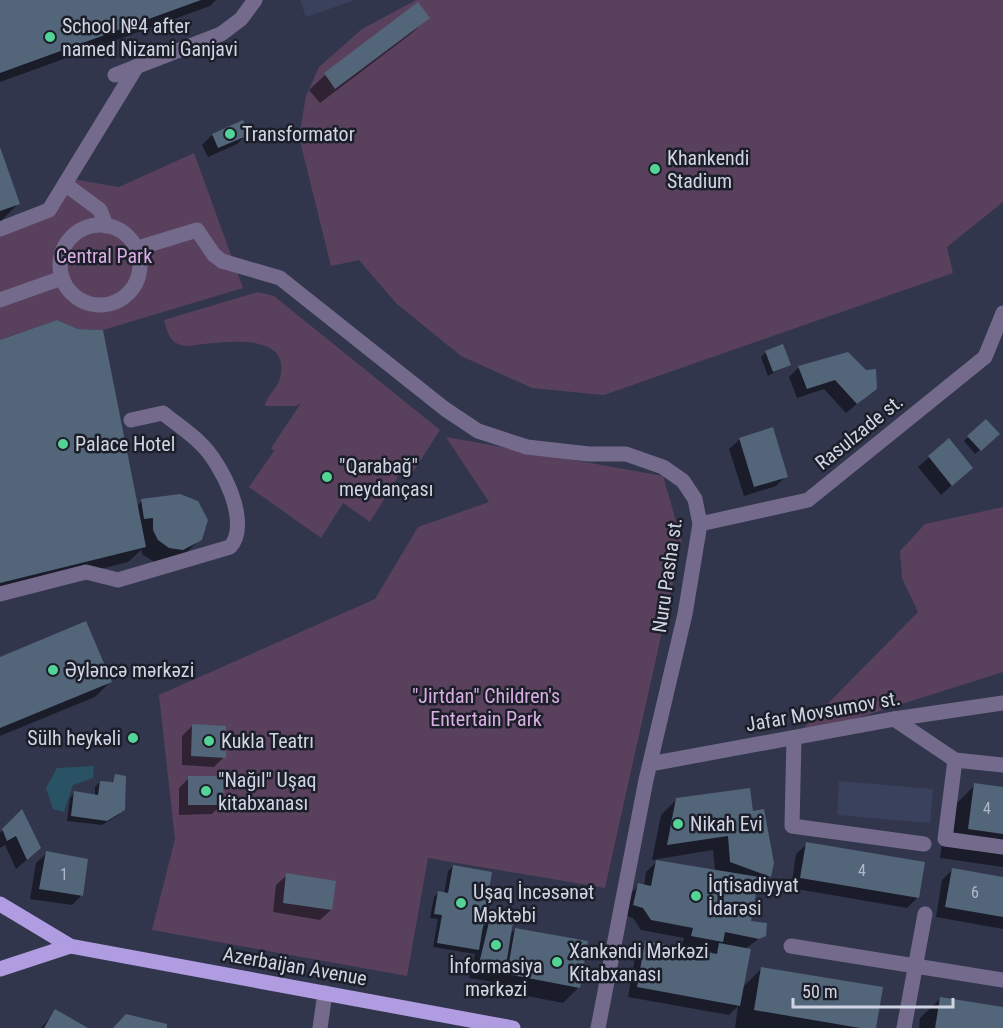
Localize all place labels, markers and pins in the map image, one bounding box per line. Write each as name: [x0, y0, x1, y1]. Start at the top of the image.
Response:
place label: School №4 after named Nizami Ganjavi: [62, 14, 238, 61]
marker: School №4 after named Nizami Ganjavi: [43, 30, 57, 44]
place label: Transformator: [242, 122, 355, 146]
marker: Transformator: [223, 127, 237, 141]
place label: Khankendi Stadium: [667, 146, 749, 193]
marker: Khankendi Stadium: [648, 162, 662, 176]
place label: Palace Hotel: [75, 432, 175, 456]
marker: Palace Hotel: [56, 437, 70, 451]
place label: "Qarabağ" meydançası: [339, 454, 433, 501]
marker: "Qarabağ" meydançası: [320, 470, 334, 484]
place label: Əyləncə mərkəzi: [65, 658, 194, 682]
marker: Əyləncə mərkəzi: [46, 663, 60, 677]
place label: Sülh heykəli: [27, 726, 121, 750]
place label: Kukla Teatrı: [221, 729, 314, 753]
marker: Sülh heykəli: [126, 731, 140, 745]
marker: Kukla Teatrı: [202, 734, 216, 748]
place label: "Nağıl" Uşaq kitabxanası: [218, 768, 316, 815]
marker: "Nağıl" Uşaq kitabxanası: [199, 784, 213, 798]
place label: Nikah Evi: [690, 812, 763, 836]
marker: Nikah Evi: [671, 817, 685, 831]
place label: İqtisadiyyat İdarəsi: [708, 873, 799, 920]
place label: Uşaq İncəsənət Məktəbi: [473, 880, 594, 927]
marker: İqtisadiyyat İdarəsi: [689, 889, 703, 903]
marker: Uşaq İncəsənət Məktəbi: [454, 896, 468, 910]
marker: İnformasiya mərkəzi: [489, 938, 503, 952]
place label: Xankəndi Mərkəzi Kitabxanası: [569, 939, 709, 986]
place label: İnformasiya mərkəzi: [449, 954, 543, 1001]
marker: Xankəndi Mərkəzi Kitabxanası: [550, 955, 564, 969]

